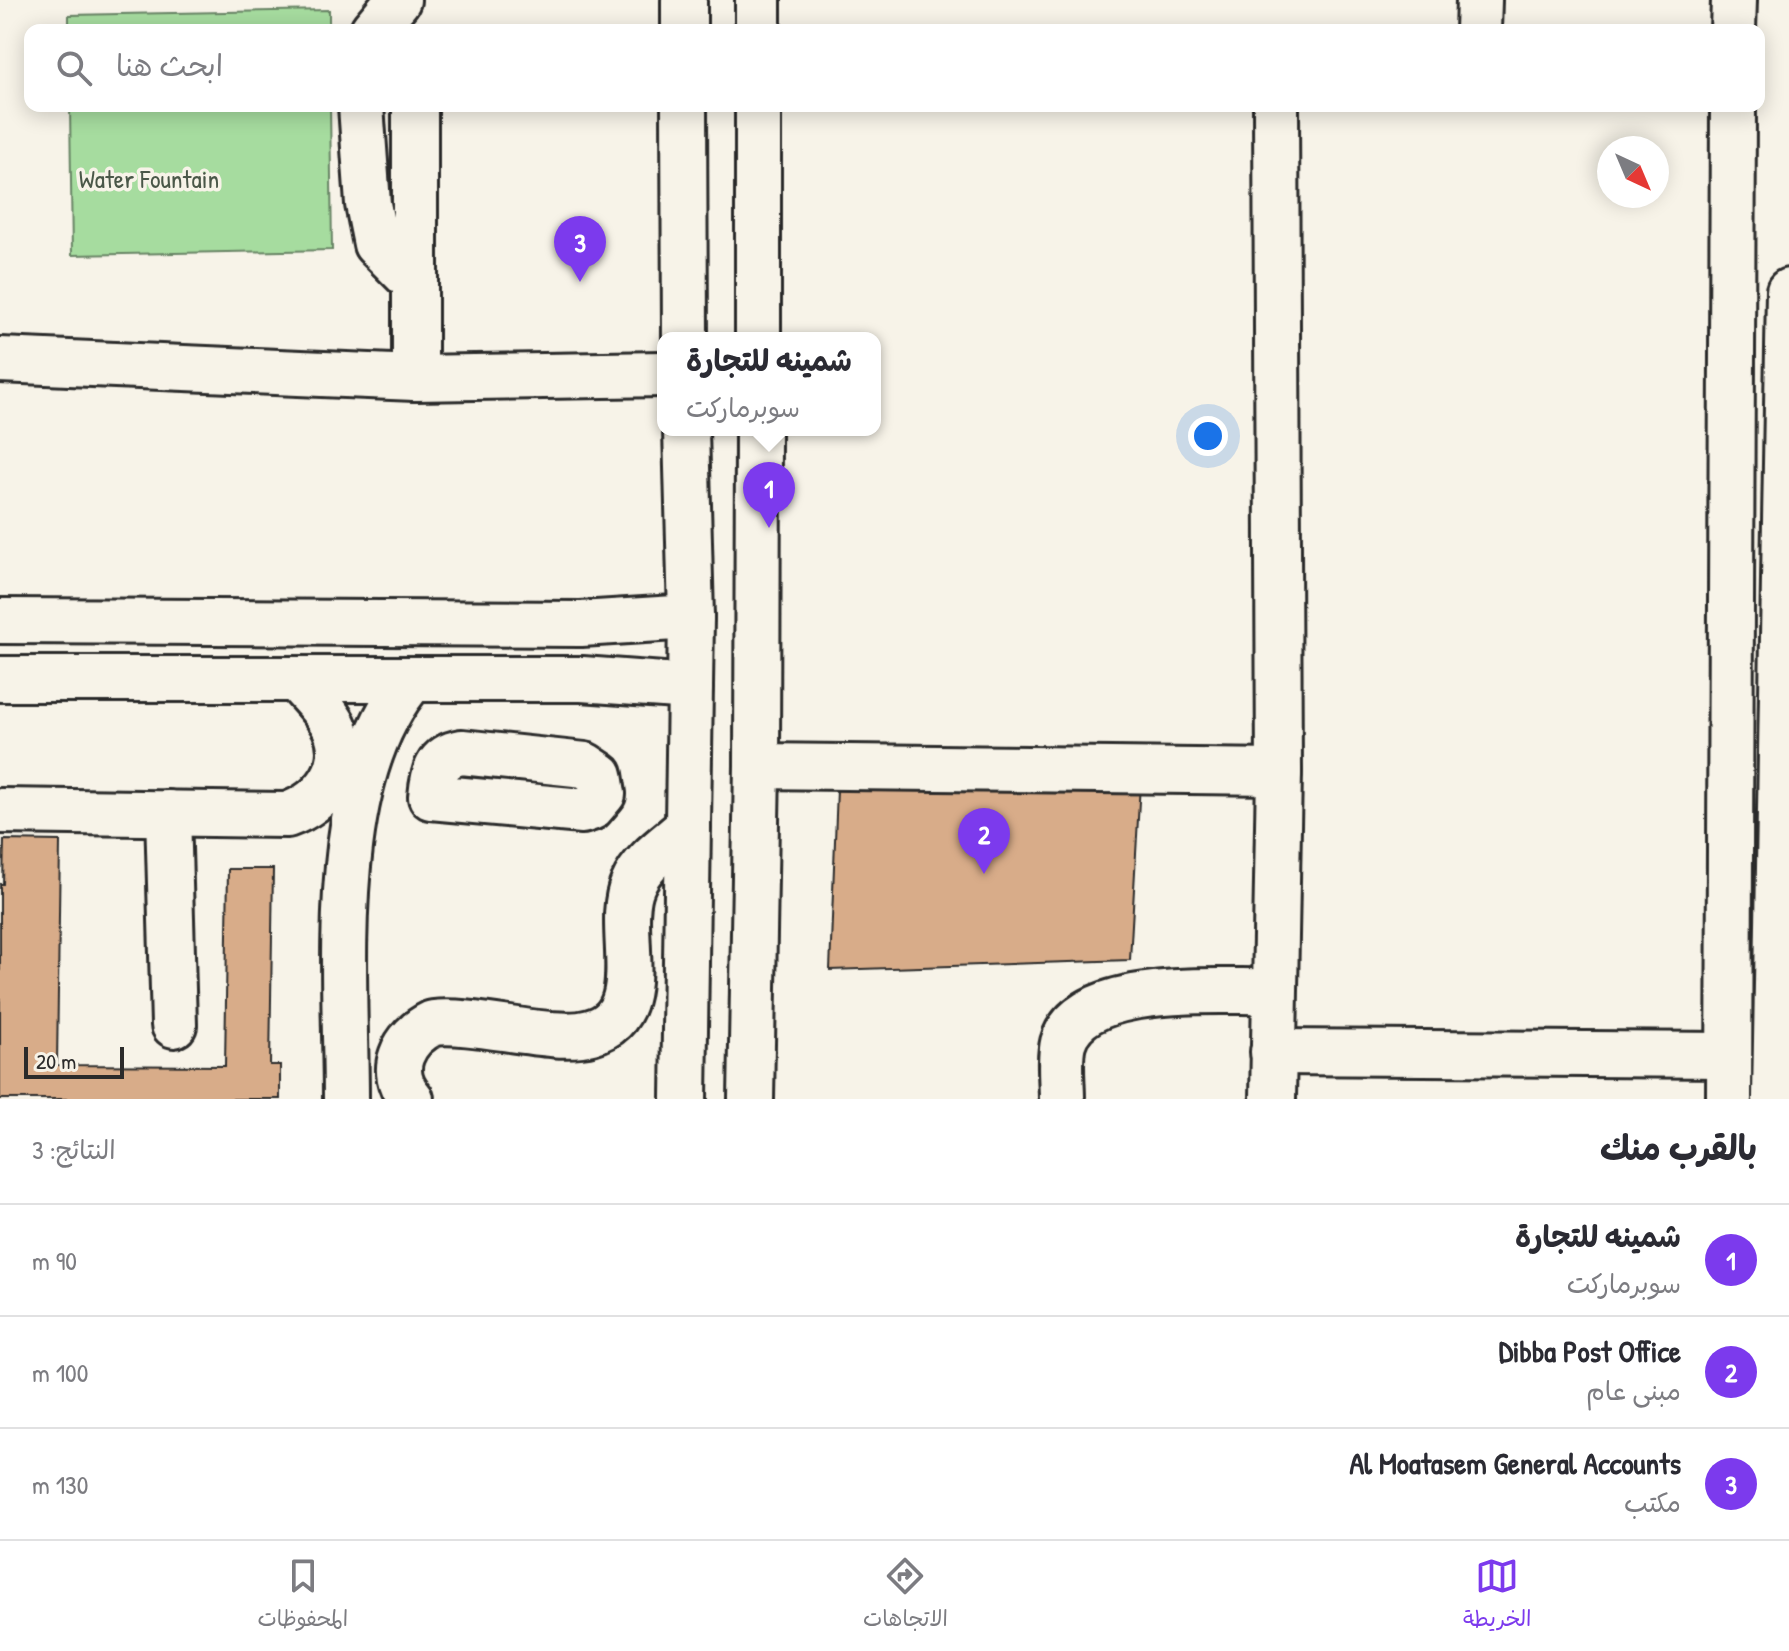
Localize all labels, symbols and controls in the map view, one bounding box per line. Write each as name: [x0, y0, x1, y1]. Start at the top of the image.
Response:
search box: [24, 24, 1765, 112]
text: ابحث هنا: [116, 45, 223, 85]
icon: search: [52, 46, 96, 90]
north arrow: [1597, 136, 1669, 208]
park label: Water Fountain: [79, 161, 219, 196]
pin: 3: [554, 216, 606, 282]
popup: [657, 332, 881, 436]
text: شمينه للتجارة: [686, 340, 852, 380]
text: سوبرماركت: [686, 390, 800, 425]
your location: [1188, 416, 1228, 456]
pin: 1: [743, 462, 795, 528]
pin: 2: [958, 808, 1010, 874]
scale bar: [24, 1043, 124, 1079]
text: 20 m: [36, 1046, 76, 1076]
text: بالقرب منك: [1600, 1125, 1757, 1171]
text: النتائج: 3: [32, 1132, 116, 1167]
text: شمينه للتجارة: [1515, 1216, 1681, 1256]
text: 90 m: [32, 1243, 77, 1278]
text: 1: [1726, 1243, 1736, 1278]
text: سوبرماركت: [1567, 1266, 1681, 1301]
text: Dibba Post Office: [1499, 1331, 1681, 1371]
text: 100 m: [32, 1355, 88, 1390]
text: 2: [1725, 1355, 1737, 1390]
text: مبنى عام: [1586, 1373, 1681, 1408]
text: Al Moatasem General Accounts: [1349, 1443, 1681, 1483]
text: 130 m: [32, 1467, 88, 1502]
text: 3: [1725, 1467, 1737, 1502]
text: مكتب: [1624, 1485, 1681, 1520]
tab: المحفوظات: [257, 1554, 348, 1638]
tab: الاتجاهات: [863, 1554, 948, 1638]
tab: الخريطة: [1463, 1554, 1532, 1638]

